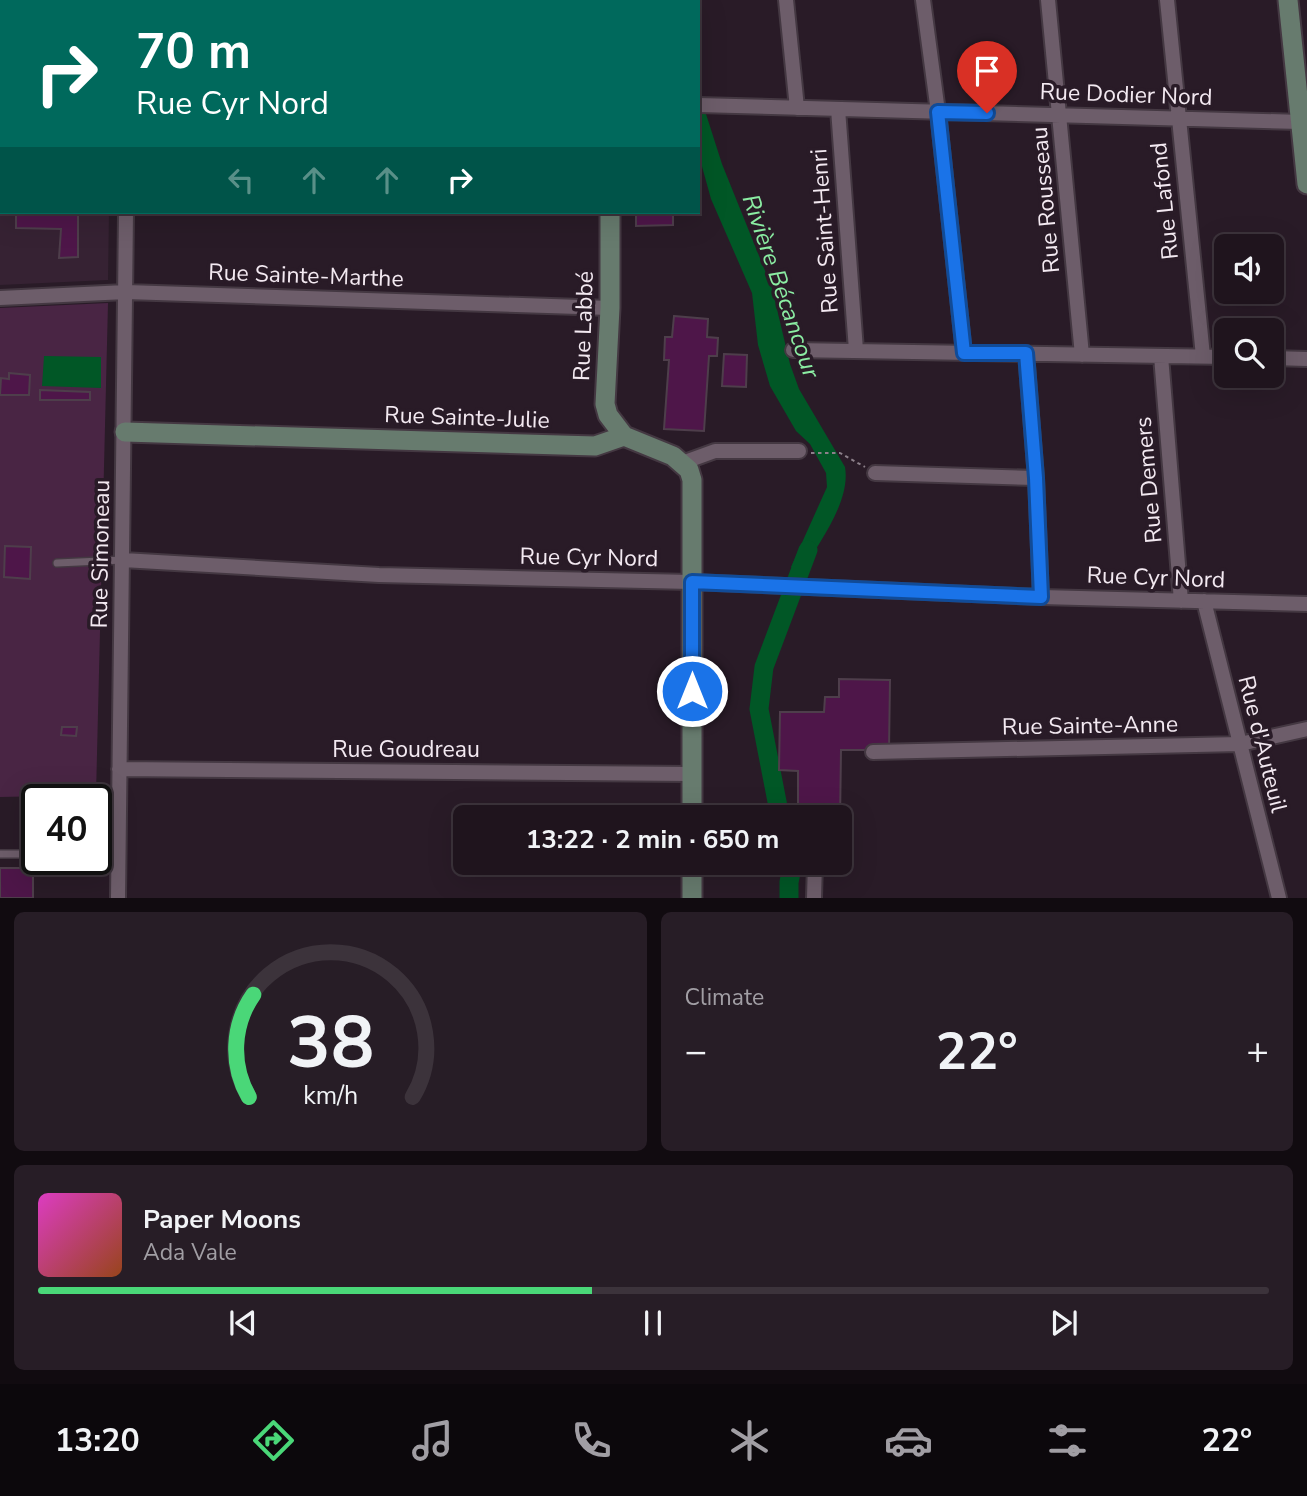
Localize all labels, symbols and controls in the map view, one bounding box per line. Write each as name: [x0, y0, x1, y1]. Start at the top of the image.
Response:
text: 70 m: [136, 18, 251, 85]
icon: right: [21, 28, 112, 119]
pin: [957, 41, 1017, 113]
icon: arrive: [968, 52, 1006, 90]
street label: Rue Dodier Nord: [1039, 76, 1213, 113]
text: Rue Cyr Nord: [136, 82, 329, 125]
street label: Rue Rousseau: [1024, 126, 1067, 274]
street label: Rue Lafond: [1143, 141, 1186, 261]
street label: Rue Saint-Henri: [803, 148, 846, 314]
icon: left: [222, 161, 260, 199]
icon: ahead: [295, 161, 333, 199]
icon: ahead: [368, 161, 406, 199]
icon: right: [441, 161, 479, 199]
water label: Rivière Bécancour: [735, 190, 828, 383]
map controls: [1214, 234, 1284, 388]
button: sound: [1214, 234, 1284, 304]
street label: Rue Sainte-Marthe: [208, 257, 404, 294]
street label: Rue Labbé: [566, 270, 601, 382]
button: search: [1214, 318, 1284, 388]
street label: Rue Sainte-Julie: [384, 399, 550, 436]
street label: Rue Demers: [1128, 415, 1169, 544]
street label: Rue Simoneau: [84, 479, 117, 629]
street label: Rue Cyr Nord: [519, 541, 659, 574]
street label: Rue Cyr Nord: [1086, 560, 1226, 595]
position arrow: [655, 654, 729, 728]
street label: Rue d'Auteuil: [1231, 673, 1295, 816]
street label: Rue Sainte-Anne: [1002, 708, 1178, 743]
street label: Rue Goudreau: [332, 734, 480, 765]
speed limit sign: 40: [21, 784, 112, 875]
text: 13:22 · 2 min · 650 m: [526, 822, 779, 857]
text: Climate: [685, 982, 764, 1013]
text: 38: [287, 994, 374, 1094]
text: 22°: [936, 1016, 1018, 1087]
text: −: [685, 1026, 707, 1077]
text: +: [1246, 1026, 1269, 1077]
text: km/h: [303, 1079, 358, 1113]
text: Paper Moons: [143, 1202, 301, 1237]
text: Ada Vale: [143, 1237, 237, 1268]
icon: previous: [224, 1304, 262, 1342]
icon: pause: [634, 1304, 672, 1342]
icon: next: [1045, 1304, 1083, 1342]
icon: directions: [249, 1416, 298, 1465]
icon: music: [408, 1416, 457, 1465]
icon: phone: [567, 1416, 616, 1465]
icon: climate: [725, 1416, 774, 1465]
icon: car: [884, 1416, 933, 1465]
icon: filters: [1043, 1416, 1092, 1465]
text: 13:20: [55, 1419, 140, 1462]
text: 22°: [1202, 1419, 1252, 1462]

